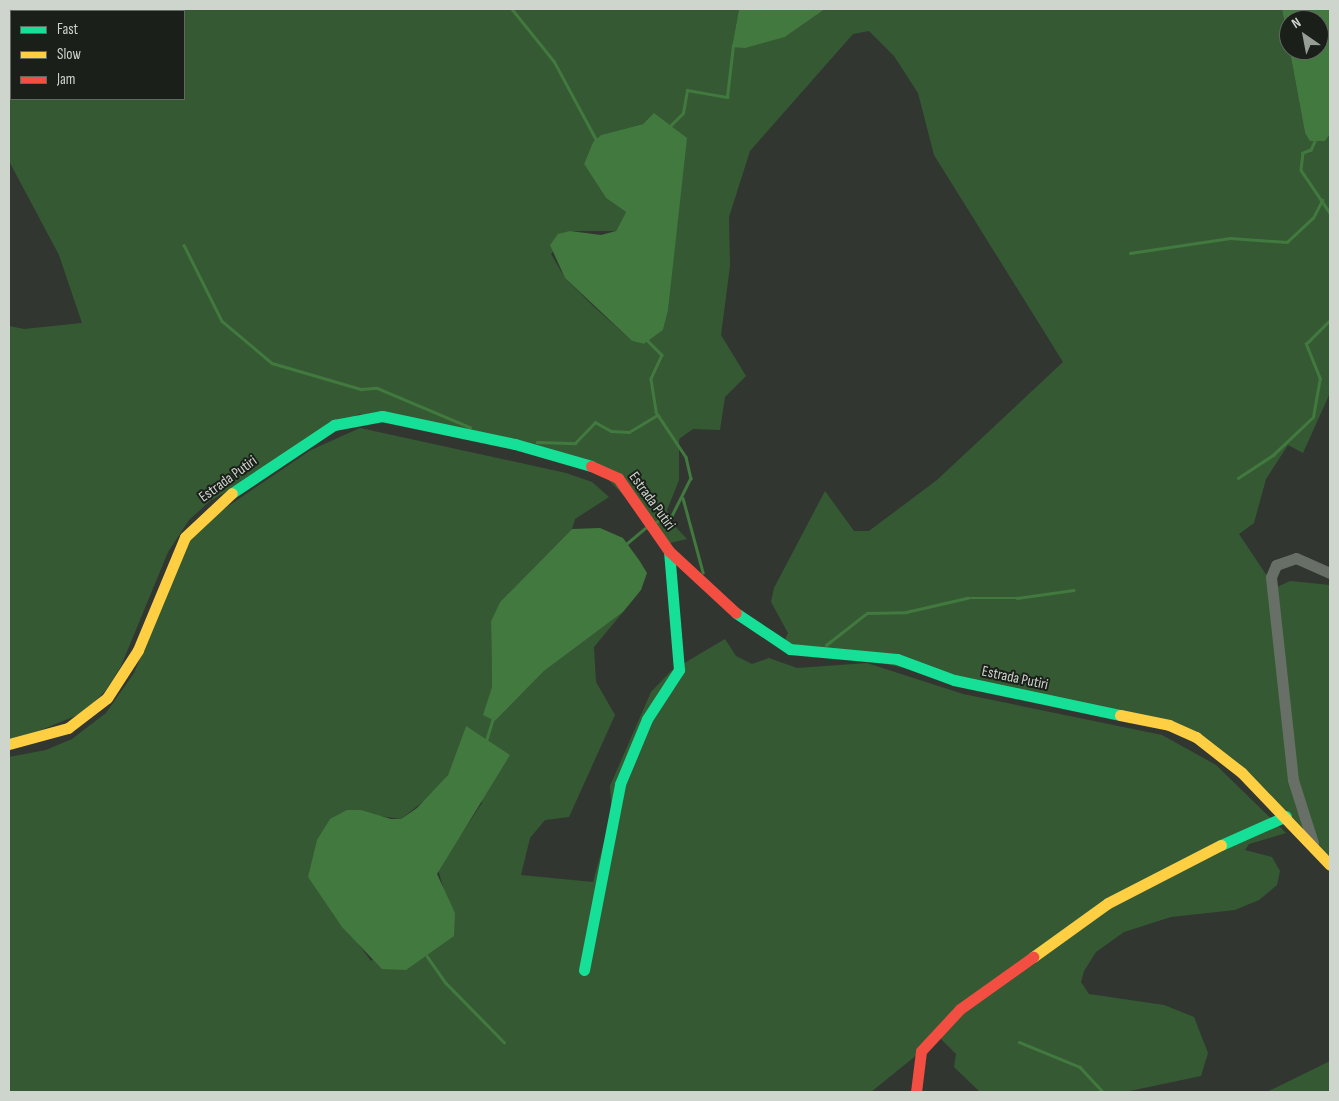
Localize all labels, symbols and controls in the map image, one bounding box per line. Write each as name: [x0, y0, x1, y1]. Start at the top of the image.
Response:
legend: [10, 10, 185, 100]
north arrow: [1279, 10, 1329, 60]
text: N: [1288, 14, 1304, 32]
text: Fast: [57, 20, 78, 39]
text: Slow: [57, 45, 81, 64]
text: Jam: [57, 70, 75, 89]
street label: Estrada Putiri: [195, 452, 261, 506]
street label: Estrada Putiri: [625, 468, 679, 534]
street label: Estrada Putiri: [980, 662, 1050, 694]

